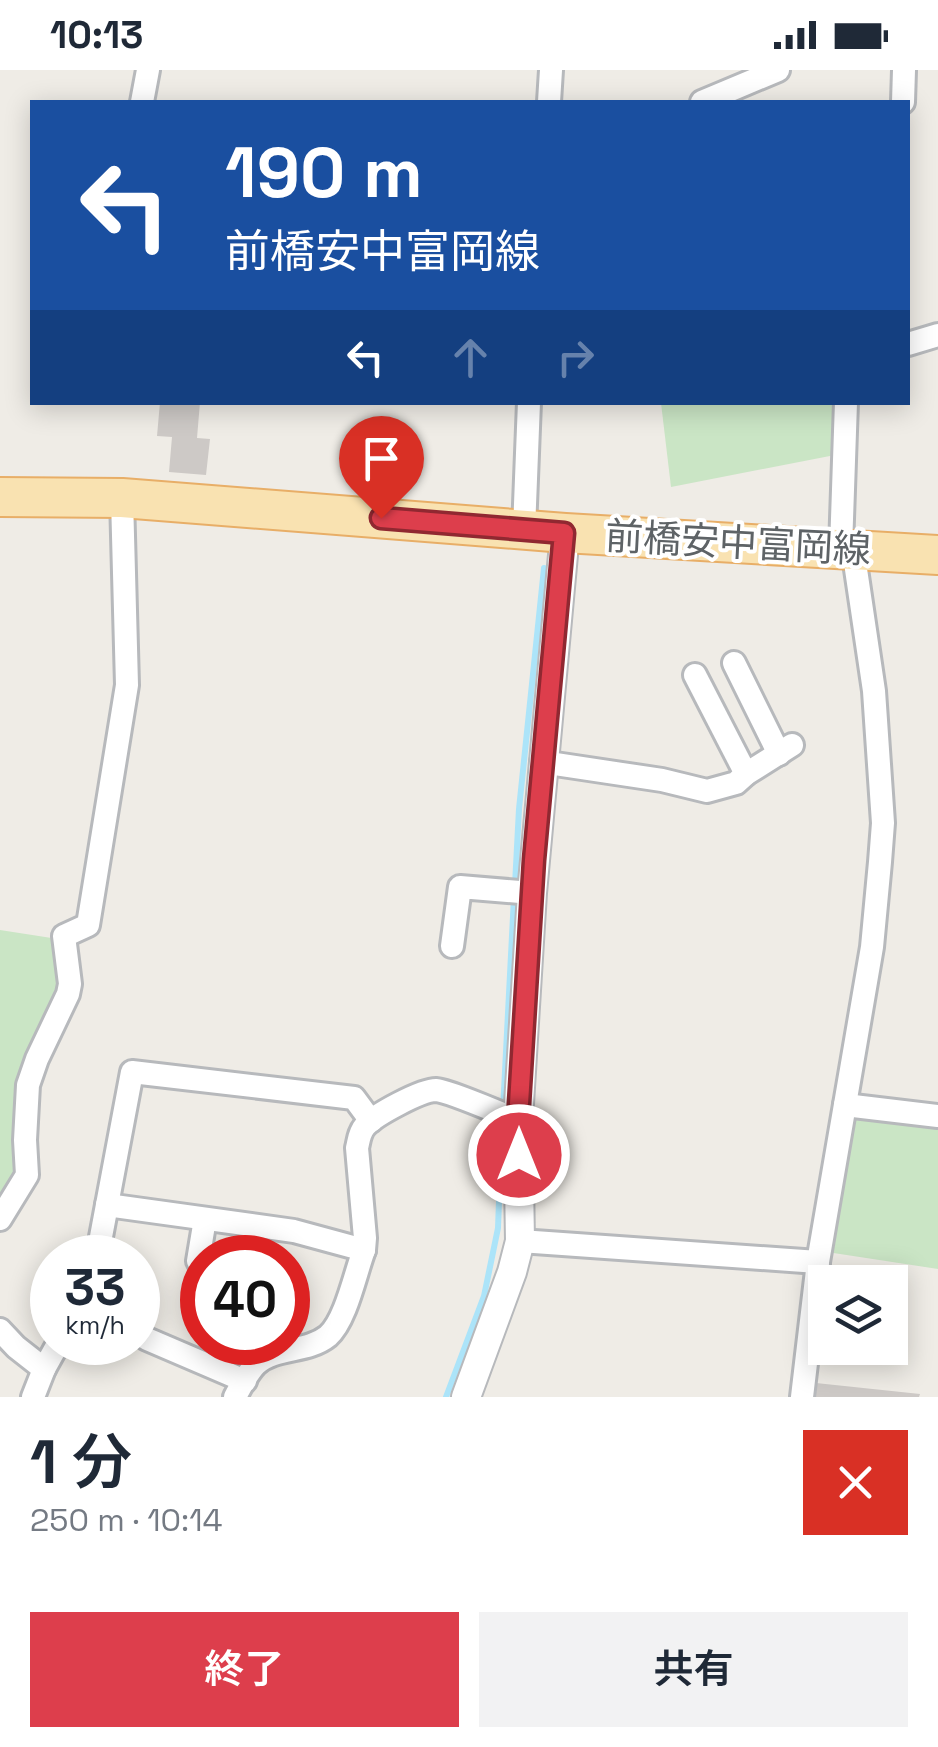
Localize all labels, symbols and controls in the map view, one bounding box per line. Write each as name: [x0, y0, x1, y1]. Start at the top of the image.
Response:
text: 10:13: [50, 11, 143, 59]
text: 190 m: [225, 128, 423, 217]
icon: left: [60, 140, 190, 270]
text: 前橋安中富岡線: [225, 223, 540, 280]
icon: left: [338, 330, 393, 385]
icon: ahead: [443, 330, 498, 385]
icon: right: [548, 330, 603, 385]
pin: [339, 416, 424, 519]
icon: arrive: [354, 431, 409, 486]
street label: 前橋安中富岡線: [604, 512, 872, 574]
position arrow: [467, 1103, 571, 1207]
speed limit sign: 40: [180, 1235, 310, 1365]
text: 33: [65, 1256, 125, 1320]
map controls: [808, 1265, 908, 1365]
button: layers: [808, 1265, 908, 1365]
text: km/h: [65, 1309, 125, 1341]
text: 1 分: [30, 1424, 132, 1501]
button: close: [803, 1430, 908, 1535]
text: 250 m · 10:14: [30, 1500, 223, 1540]
button: 終了: [30, 1612, 459, 1727]
button: 共有: [479, 1612, 908, 1727]

